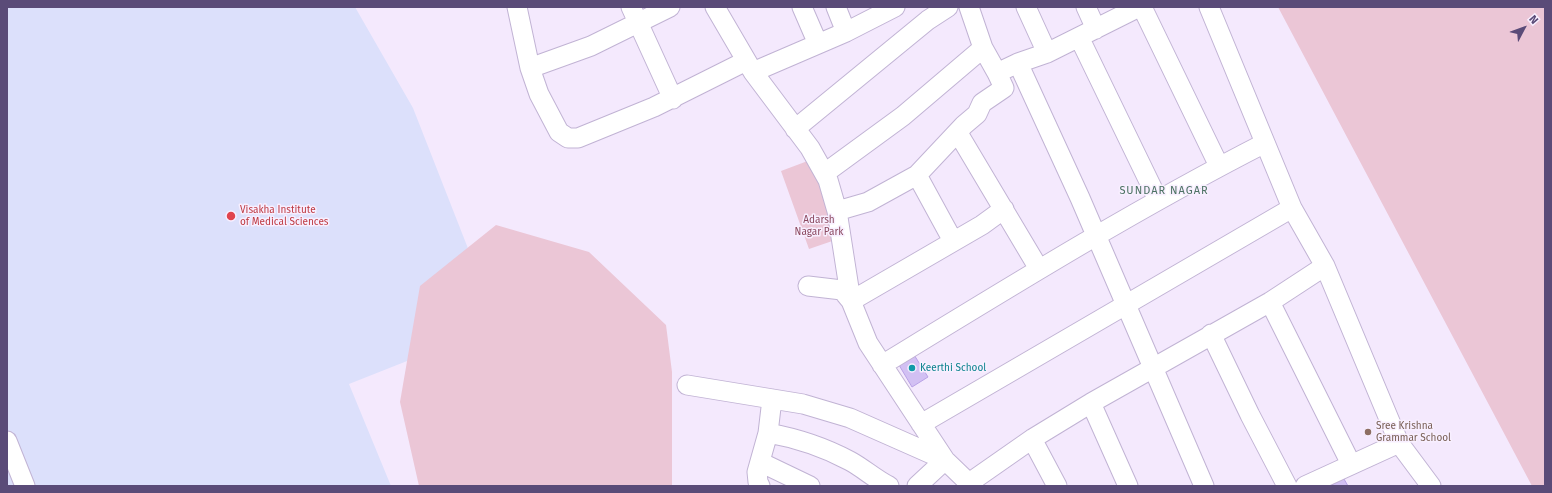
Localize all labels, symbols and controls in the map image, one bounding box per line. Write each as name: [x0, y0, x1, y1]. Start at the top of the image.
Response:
north arrow: [1504, 8, 1544, 48]
text: N: [1526, 13, 1541, 27]
district label: SUNDAR NAGAR: [1119, 184, 1209, 198]
place label: Visakha Institute of Medical Sciences: [240, 204, 329, 228]
marker: Visakha Institute of Medical Sciences: [225, 210, 237, 222]
park label: Adarsh Nagar Park: [795, 214, 843, 238]
place label: Keerthi School: [920, 362, 986, 374]
marker: Keerthi School: [907, 363, 917, 373]
place label: Sree Krishna Grammar School: [1376, 420, 1451, 444]
marker: Sree Krishna Grammar School: [1363, 427, 1373, 437]

